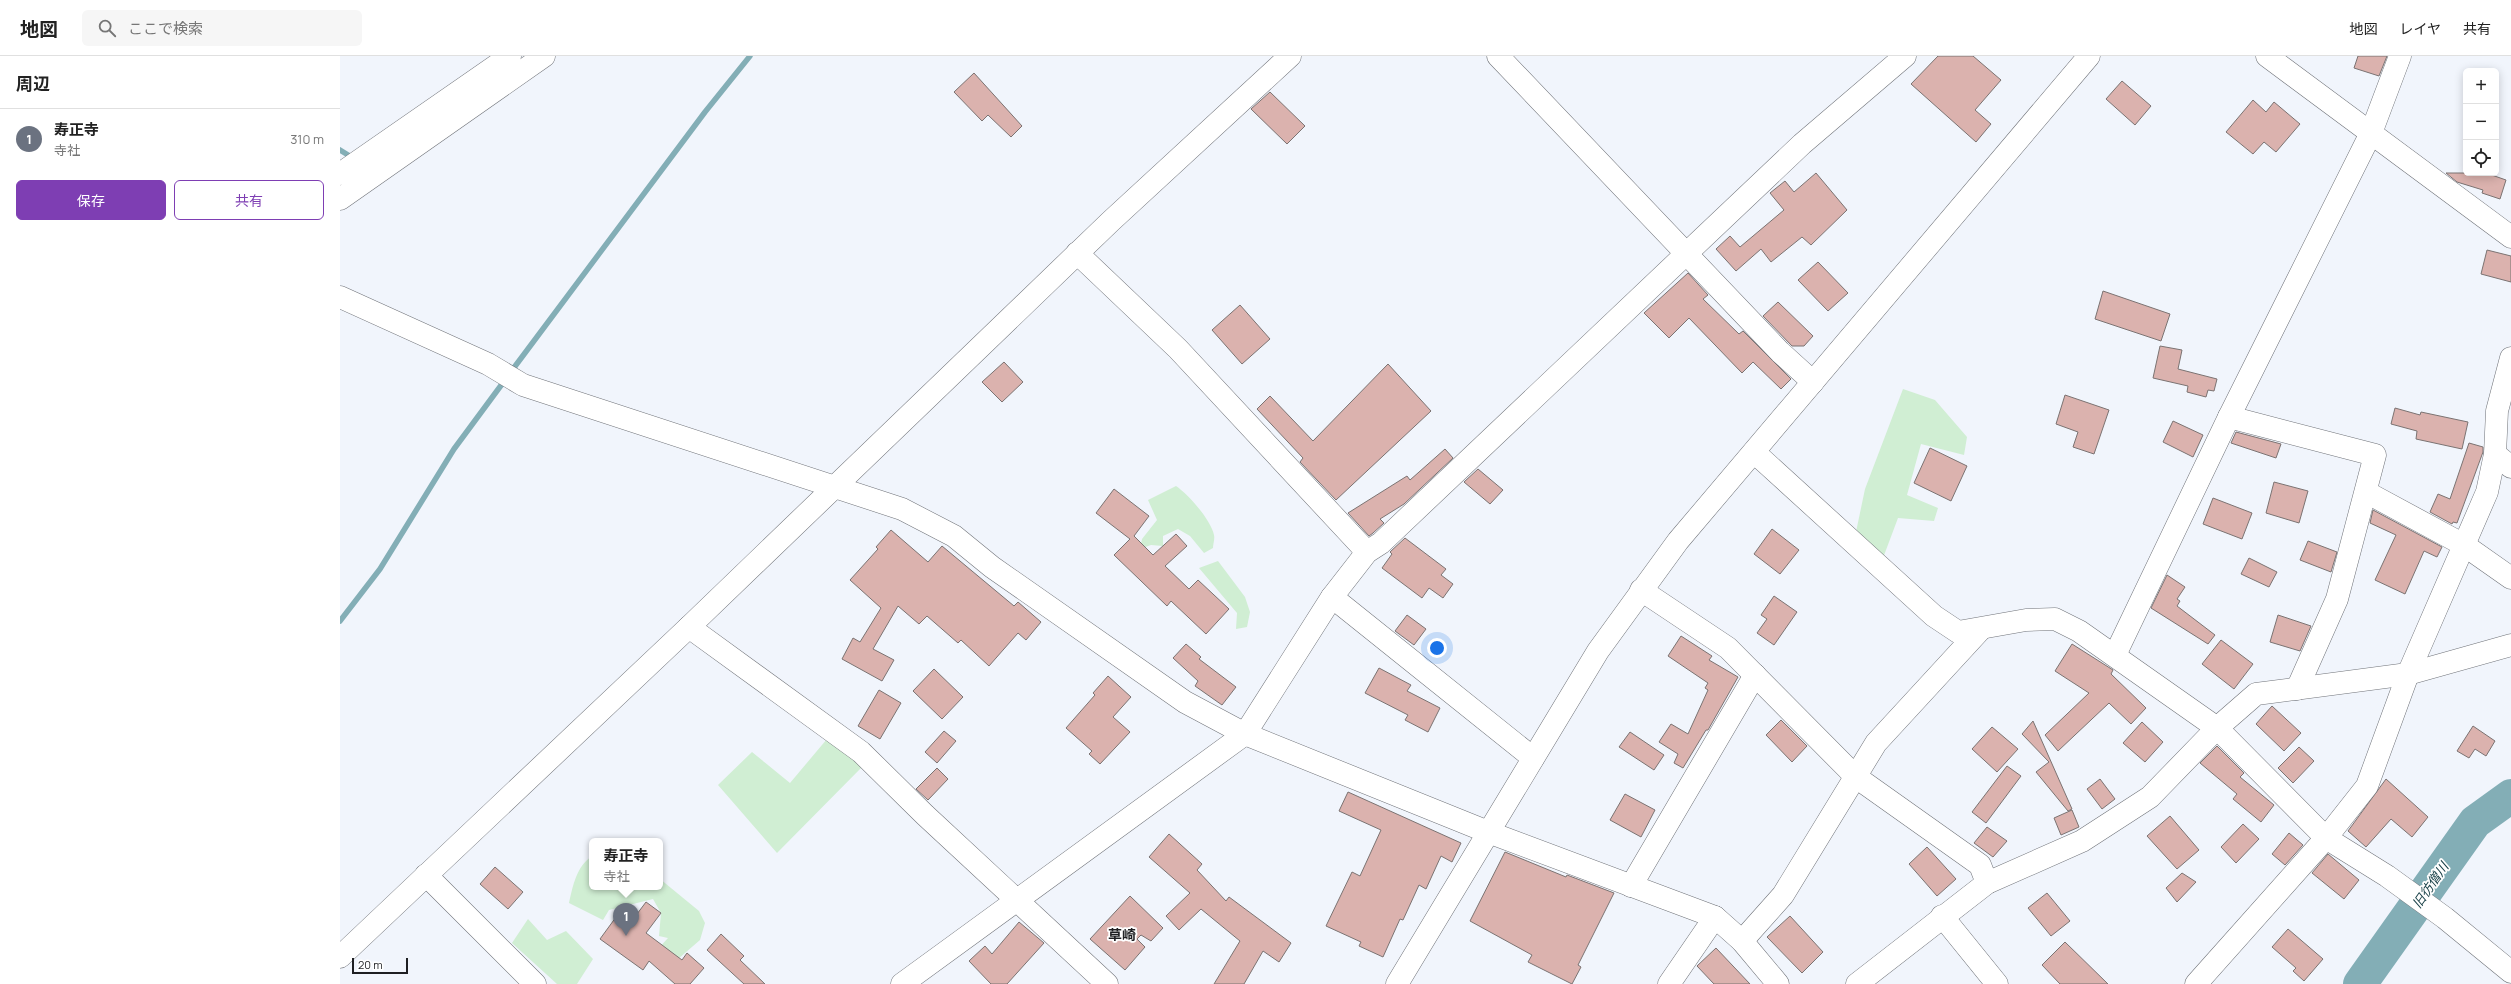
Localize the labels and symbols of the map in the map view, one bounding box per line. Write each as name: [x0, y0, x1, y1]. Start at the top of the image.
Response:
your location: [1427, 638, 1447, 658]
water label: 旧彷僧川: [2408, 857, 2453, 911]
pin: 1: [613, 903, 639, 936]
district label: 草崎: [1108, 925, 1136, 944]
scale bar: [352, 956, 408, 975]

